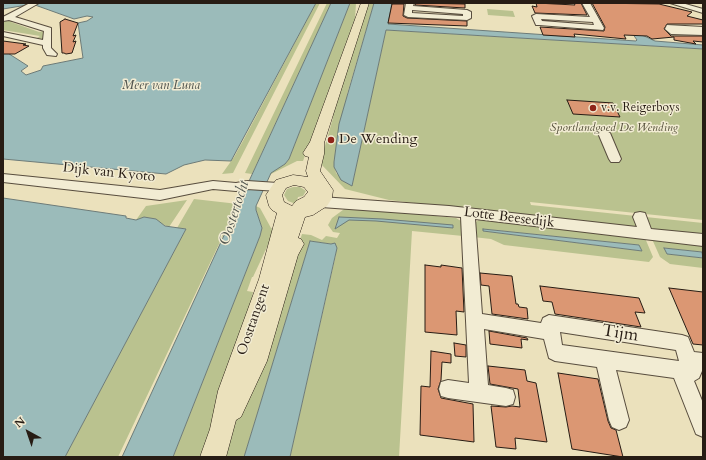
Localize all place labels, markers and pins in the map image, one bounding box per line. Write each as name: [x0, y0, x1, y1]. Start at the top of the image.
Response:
place label: v.v. Reigerboys: [601, 101, 679, 115]
marker: v.v. Reigerboys: [588, 103, 598, 113]
place label: De Wending: [339, 132, 417, 148]
marker: De Wending: [326, 135, 336, 145]

